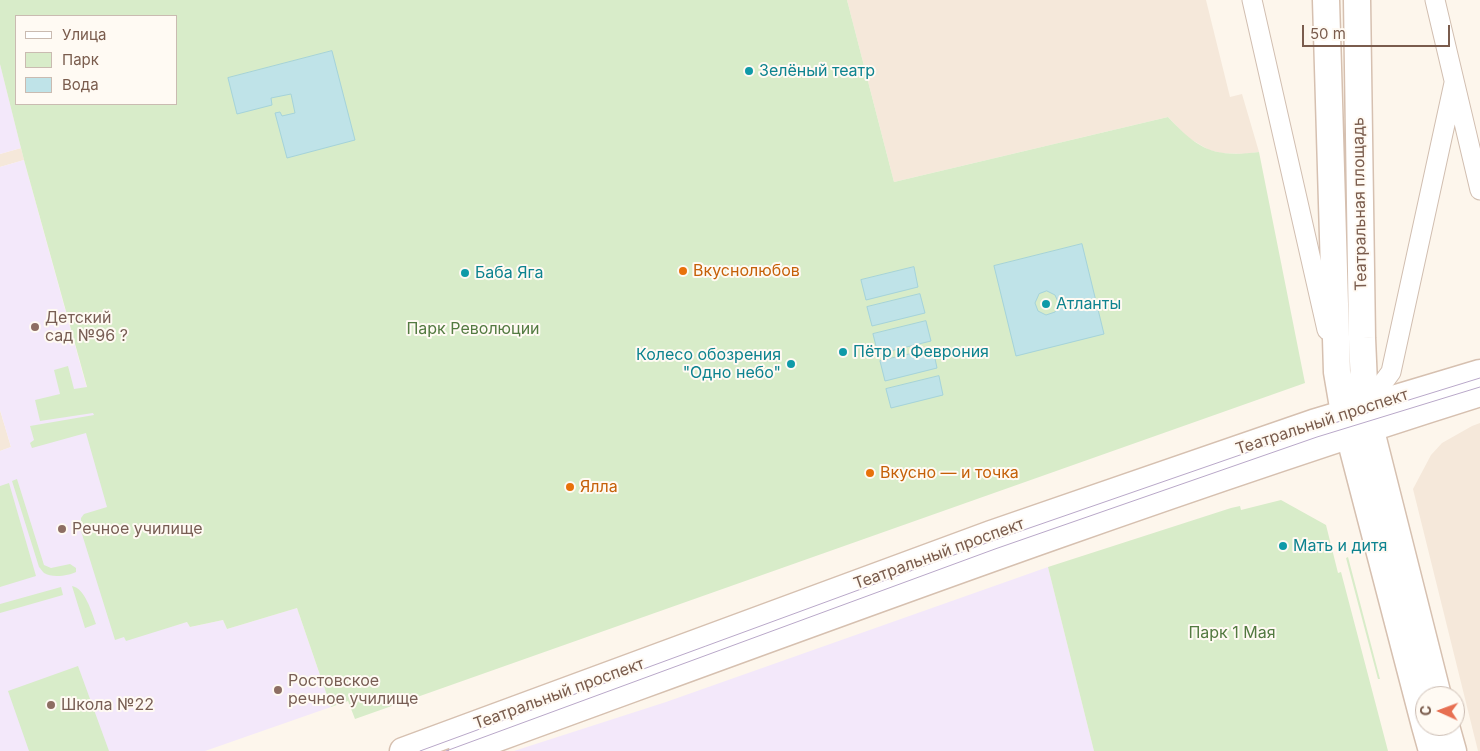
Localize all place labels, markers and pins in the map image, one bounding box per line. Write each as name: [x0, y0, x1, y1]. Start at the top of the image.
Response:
place label: Зелёный театр: [759, 61, 875, 81]
marker: Зелёный театр: [743, 65, 755, 77]
place label: Вкуснолюбов: [693, 261, 800, 281]
place label: Баба Яга: [475, 263, 544, 283]
marker: Вкуснолюбов: [677, 265, 689, 277]
marker: Баба Яга: [459, 267, 471, 279]
place label: Атланты: [1056, 294, 1121, 314]
marker: Атланты: [1040, 298, 1052, 310]
place label: Детский сад №96 ?: [45, 308, 128, 346]
marker: Детский сад №96 ?: [29, 321, 41, 333]
place label: Пётр и Феврония: [853, 342, 989, 362]
place label: Колесо обозрения "Одно небо": [636, 345, 781, 383]
marker: Пётр и Феврония: [837, 346, 849, 358]
marker: Колесо обозрения "Одно небо": [785, 358, 797, 370]
place label: Вкусно — и точка: [880, 463, 1019, 483]
marker: Вкусно — и точка: [864, 467, 876, 479]
place label: Ялла: [580, 477, 618, 497]
marker: Ялла: [564, 481, 576, 493]
place label: Речное училище: [72, 519, 203, 539]
marker: Речное училище: [56, 523, 68, 535]
place label: Мать и дитя: [1293, 536, 1387, 556]
marker: Мать и дитя: [1277, 540, 1289, 552]
place label: Ростовское речное училище: [288, 671, 418, 709]
marker: Ростовское речное училище: [272, 684, 284, 696]
place label: Школа №22: [61, 695, 154, 715]
marker: Школа №22: [45, 699, 57, 711]

